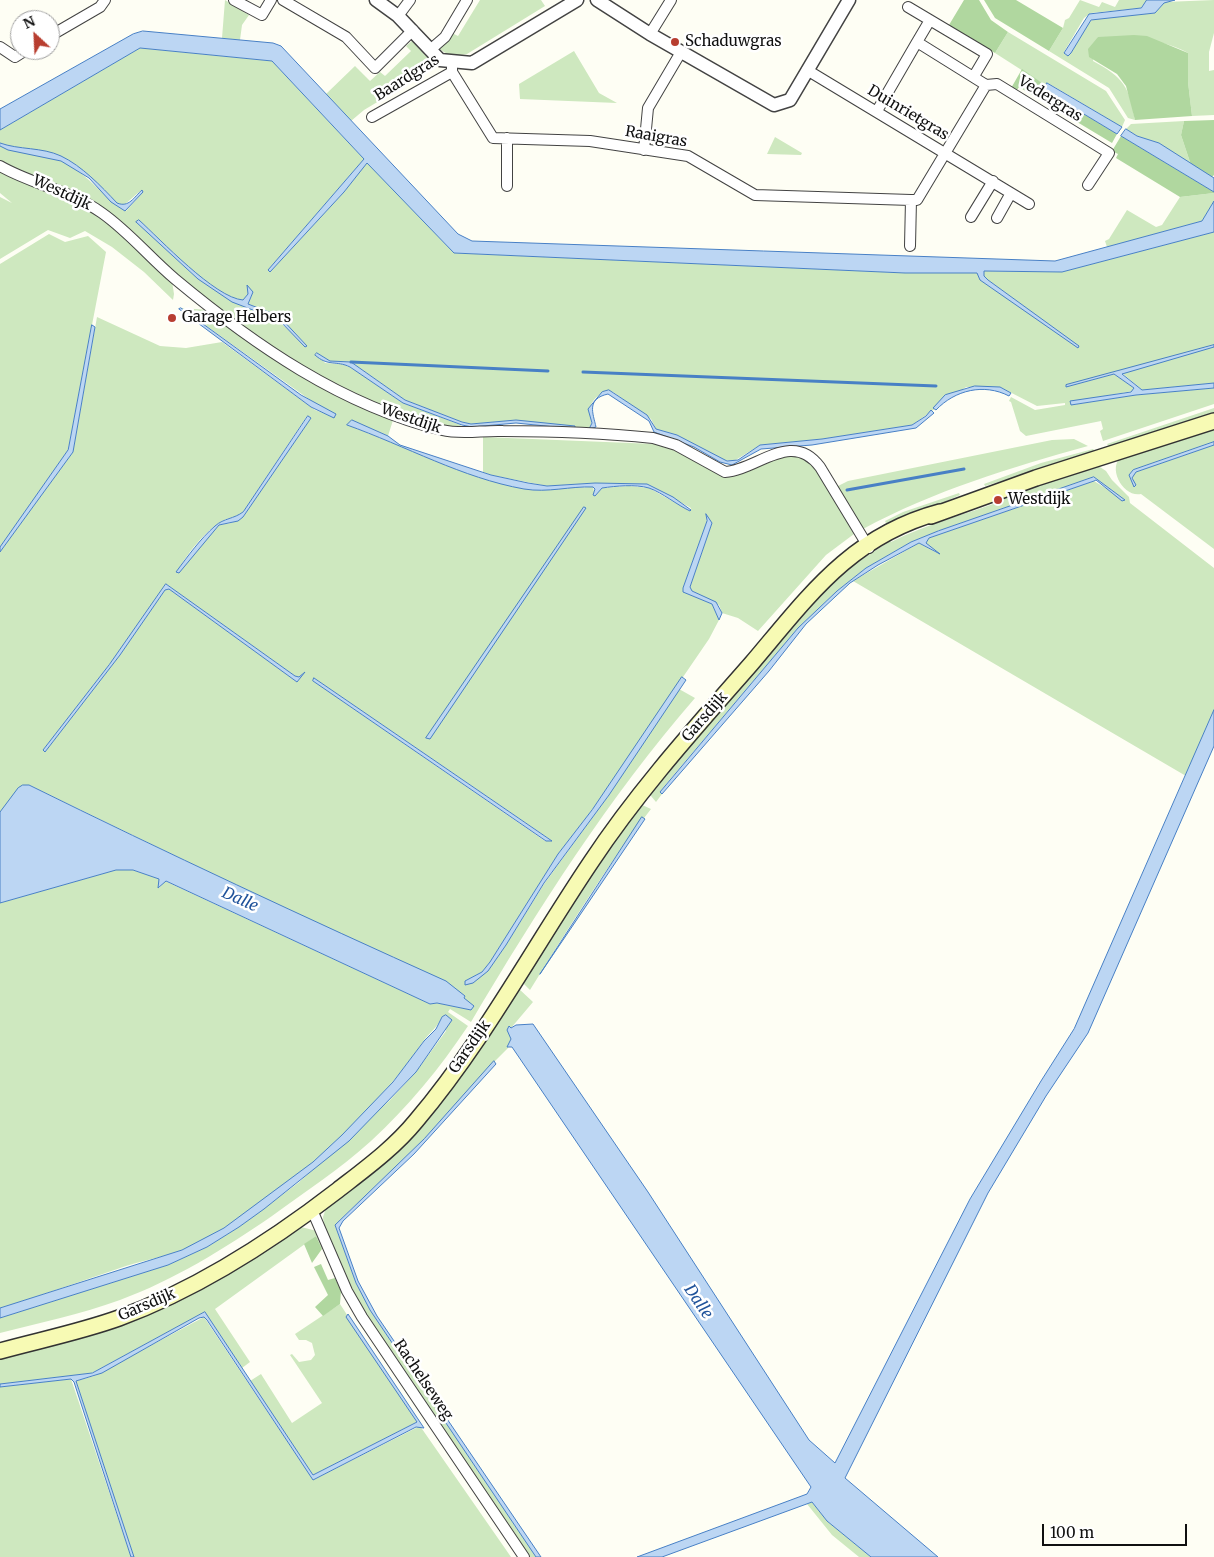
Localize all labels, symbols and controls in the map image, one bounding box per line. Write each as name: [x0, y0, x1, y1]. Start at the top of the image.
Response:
north arrow: [10, 10, 60, 60]
text: N: [20, 12, 38, 33]
place label: Schaduwgras: [685, 33, 782, 51]
marker: Schaduwgras: [669, 36, 681, 48]
street label: Baardgras: [371, 51, 443, 105]
street label: Vedergras: [1015, 72, 1085, 126]
street label: Duinrietgras: [864, 82, 952, 144]
street label: Raaigras: [624, 123, 688, 151]
street label: Westdijk: [30, 172, 94, 214]
place label: Garage Helbers: [182, 309, 291, 327]
marker: Garage Helbers: [166, 312, 178, 324]
street label: Westdijk: [378, 400, 444, 438]
place label: Westdijk: [1008, 491, 1071, 509]
marker: Westdijk: [992, 494, 1004, 506]
street label: Garsdijk: [678, 688, 732, 746]
water label: Dalle: [219, 884, 261, 916]
street label: Garsdijk: [445, 1017, 495, 1077]
water label: Dalle: [680, 1281, 716, 1323]
street label: Garsdijk: [116, 1285, 178, 1325]
street label: Rachelseweg: [389, 1336, 457, 1424]
scale bar: [1044, 1514, 1189, 1546]
text: 100 m: [1050, 1523, 1094, 1542]

